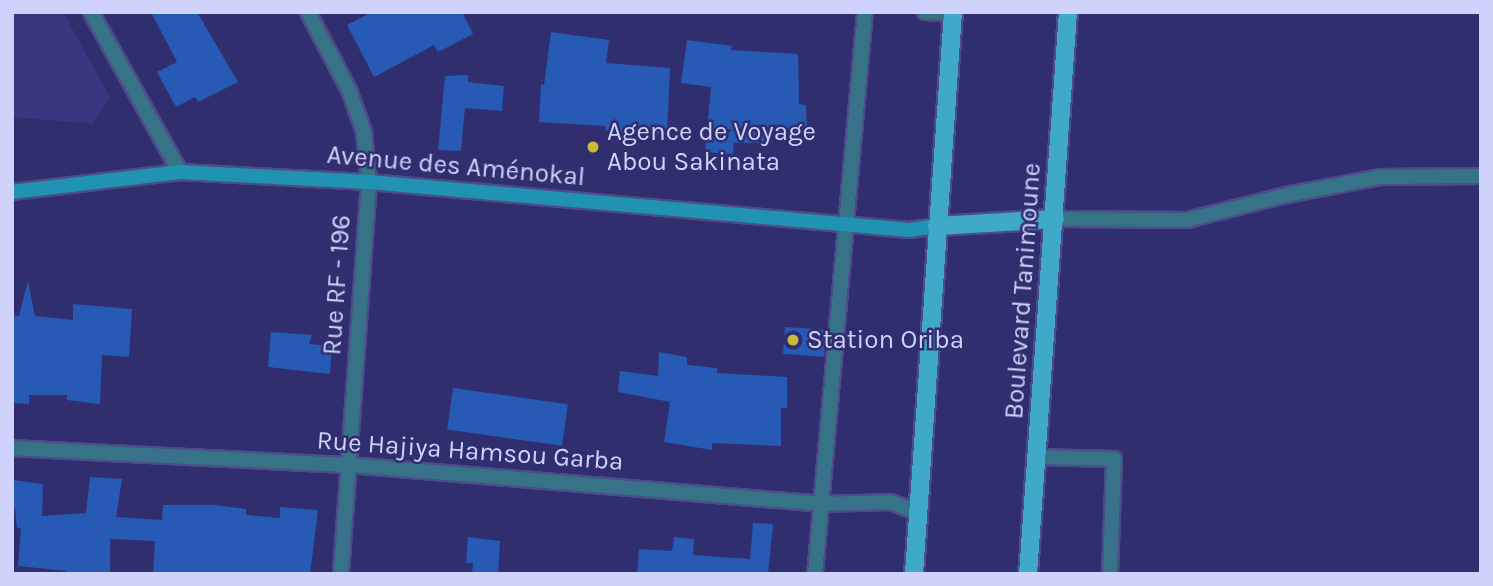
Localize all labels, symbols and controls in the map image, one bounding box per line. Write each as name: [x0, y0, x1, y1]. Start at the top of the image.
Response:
place label: Agence de Voyage Abou Sakinata: [607, 116, 816, 178]
street label: Avenue des Aménokal: [326, 139, 586, 193]
marker: Agence de Voyage Abou Sakinata: [585, 139, 601, 155]
street label: Boulevard Tanimoune: [998, 162, 1048, 420]
street label: Rue RF - 196: [317, 214, 357, 356]
place label: Station Oriba: [807, 324, 964, 356]
marker: Station Oriba: [785, 332, 801, 348]
street label: Rue Hajiya Hamsou Garba: [316, 425, 624, 477]

